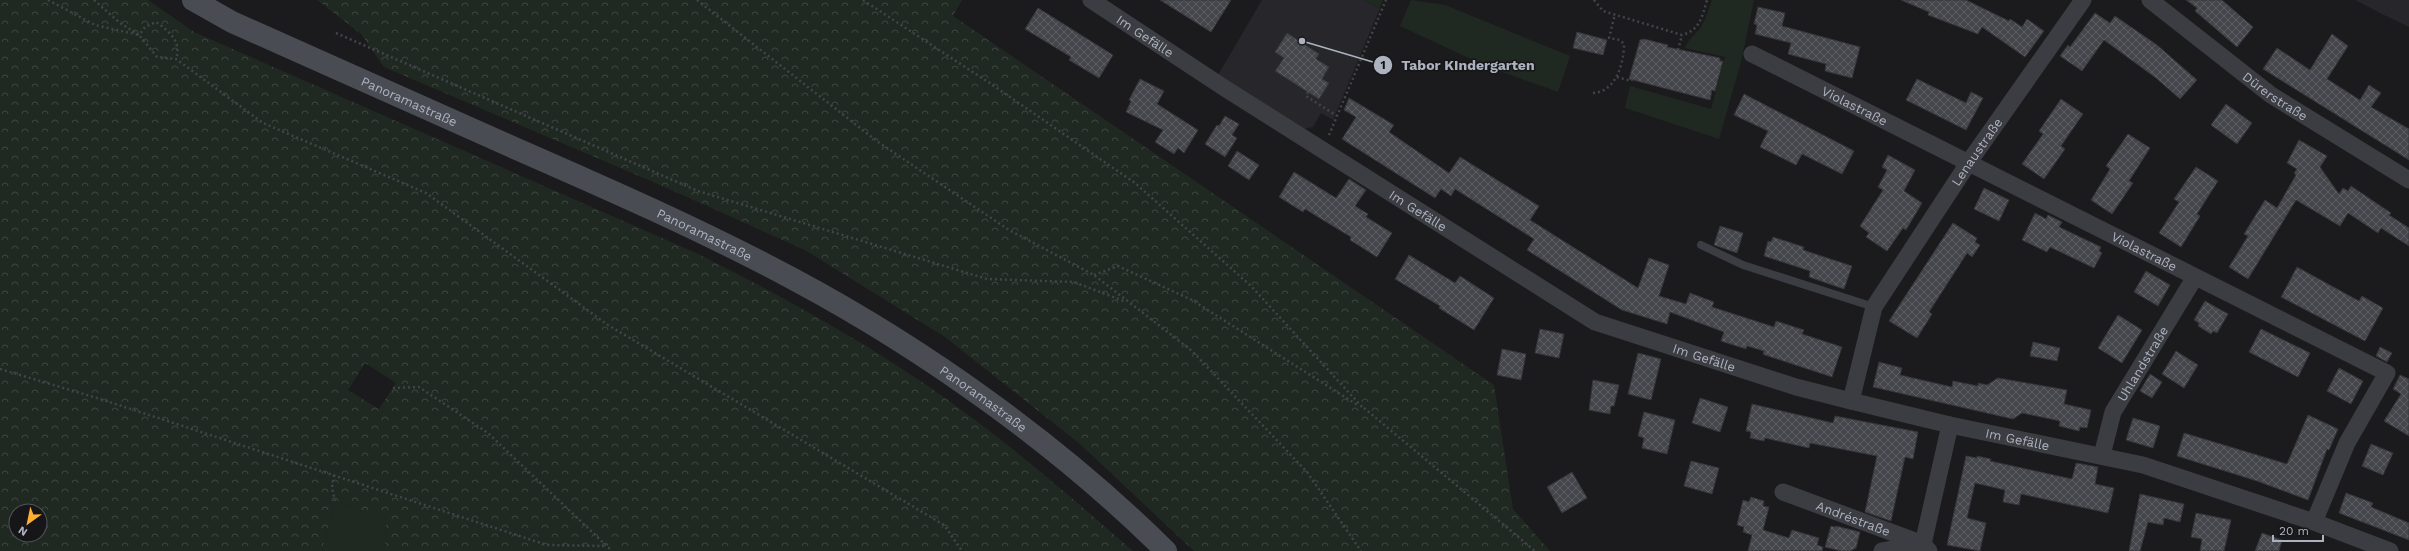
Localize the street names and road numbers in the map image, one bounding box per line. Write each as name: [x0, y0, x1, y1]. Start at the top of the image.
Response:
street label: Im Gefälle: [1114, 12, 1176, 60]
street label: Dürerstraße: [2240, 69, 2310, 124]
street label: Panoramastraße: [359, 74, 460, 130]
street label: Violastraße: [1819, 83, 1890, 129]
street label: Lenaustraße: [1949, 115, 2006, 189]
street label: Im Gefälle: [1386, 187, 1449, 234]
street label: Panoramastraße: [655, 206, 754, 264]
street label: Violastraße: [2109, 229, 2179, 274]
street label: Uhlandstraße: [2114, 324, 2171, 404]
street label: Im Gefälle: [1671, 341, 1737, 375]
street label: Panoramastraße: [937, 363, 1030, 435]
street label: Im Gefälle: [1984, 426, 2051, 453]
street label: Andréstraße: [1814, 498, 1892, 539]

